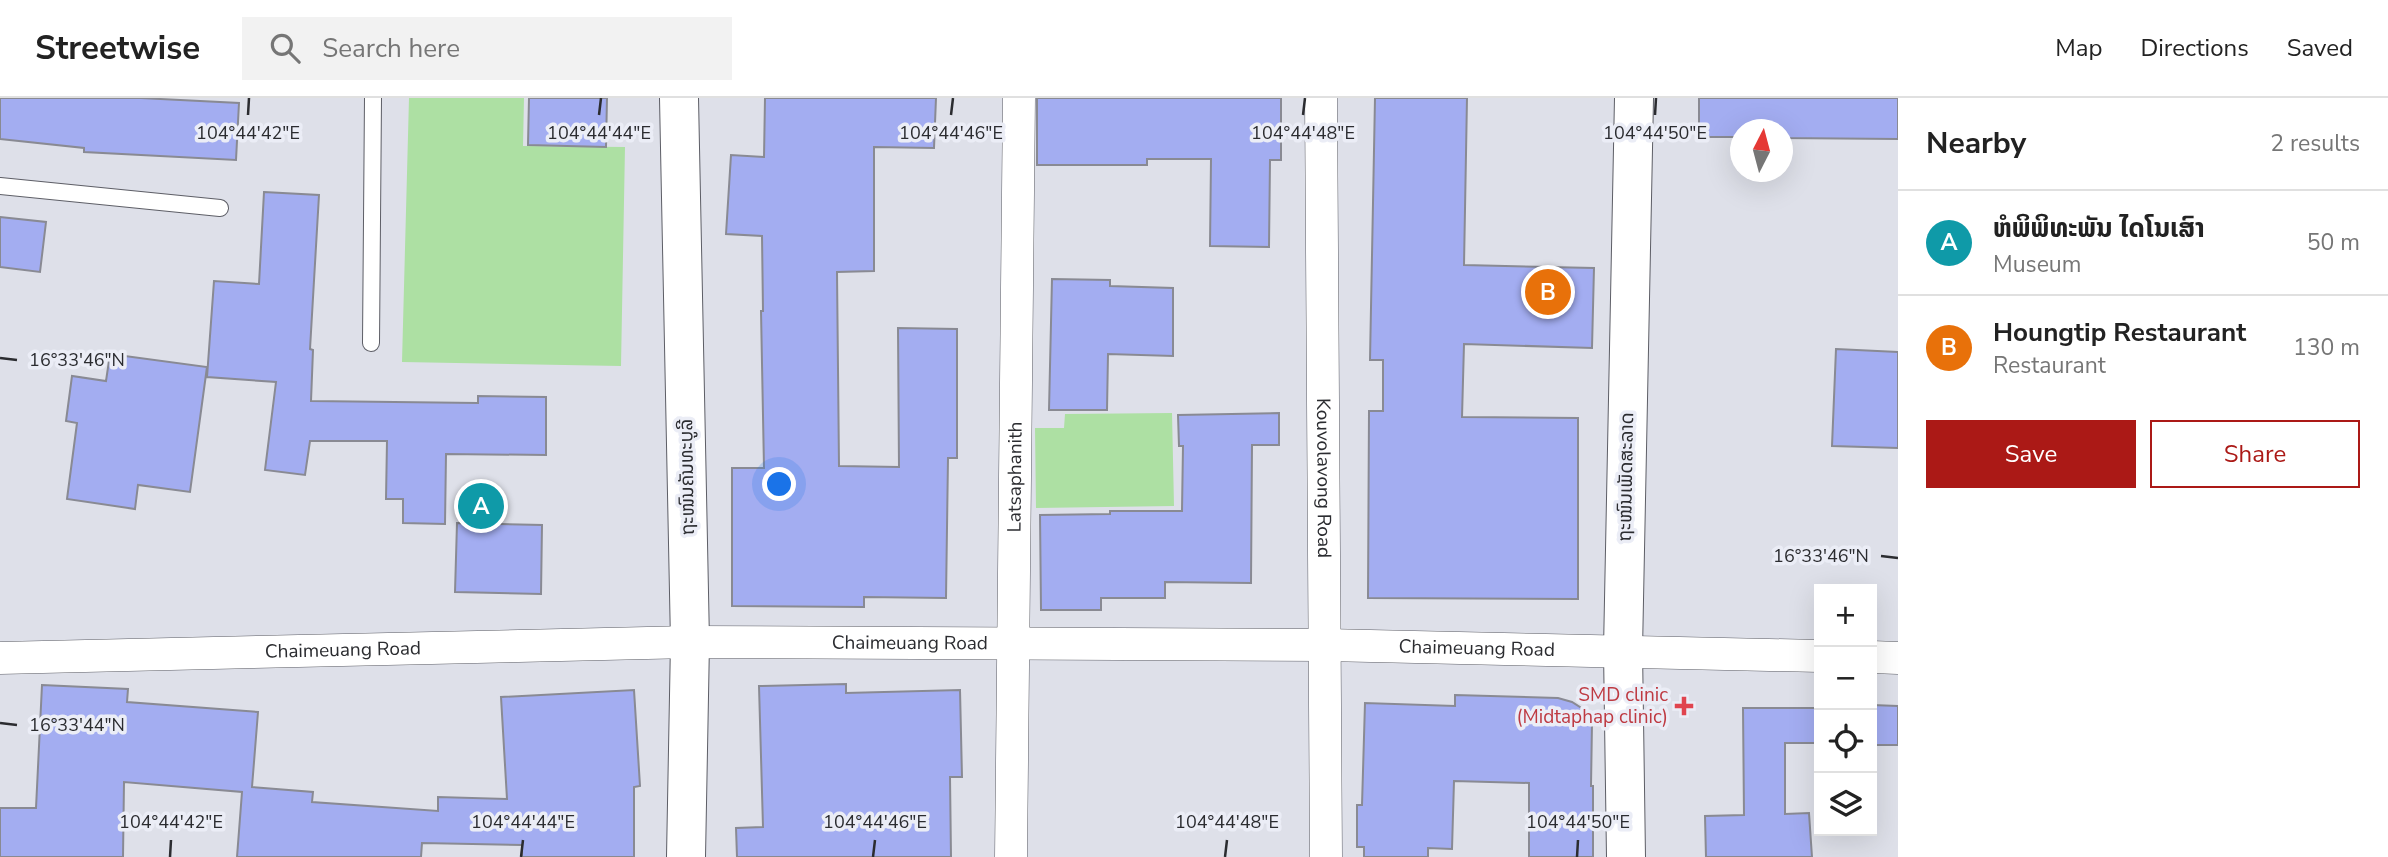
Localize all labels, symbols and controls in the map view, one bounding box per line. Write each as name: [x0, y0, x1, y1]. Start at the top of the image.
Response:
search box: [242, 17, 732, 80]
text: Streetwise: [35, 26, 200, 71]
icon: search: [266, 29, 304, 67]
text: Search here: [322, 31, 460, 66]
text: Map: [2055, 32, 2102, 64]
text: Directions: [2140, 32, 2249, 64]
text: Saved: [2287, 32, 2353, 64]
north arrow: [1730, 119, 1793, 182]
text: 104°44'42"E: [196, 121, 300, 145]
text: 104°44'44"E: [547, 121, 651, 145]
text: 104°44'46"E: [899, 121, 1003, 145]
text: 104°44'48"E: [1251, 121, 1355, 145]
text: 104°44'50"E: [1603, 121, 1707, 145]
text: Nearby: [1926, 123, 2026, 164]
text: 2 results: [2270, 128, 2360, 159]
text: ຫໍພິພິທະພັນ ໄດໂນເສົາ: [1993, 211, 2204, 246]
text: A: [1940, 227, 1958, 258]
text: 50 m: [2307, 227, 2360, 258]
text: Museum: [1993, 249, 2081, 280]
pin: B: [1525, 266, 1571, 318]
text: Houngtip Restaurant: [1993, 315, 2246, 350]
text: B: [1941, 332, 1957, 363]
text: 130 m: [2293, 332, 2360, 363]
text: 16°33'46"N: [29, 348, 125, 372]
text: Restaurant: [1993, 350, 2106, 381]
street label: Kouvolavong Road: [1310, 398, 1337, 558]
street label: ຖະໜົນເພັດສະລາດ: [1612, 412, 1640, 542]
street label: ຖະໜົນຄັນທະບູລີ: [673, 418, 701, 536]
button: Save: [1926, 420, 2136, 488]
button: Share: [2150, 420, 2360, 488]
street label: Latsaphanith: [1001, 421, 1029, 533]
your location: [762, 467, 796, 501]
pin: A: [458, 480, 504, 532]
text: 16°33'46"N: [1773, 544, 1869, 568]
map controls: [1814, 584, 1877, 836]
button: +: [1814, 584, 1877, 647]
street label: Chaimeuang Road: [832, 630, 988, 656]
street label: Chaimeuang Road: [1398, 634, 1555, 663]
street label: Chaimeuang Road: [264, 635, 421, 665]
button: −: [1814, 647, 1877, 710]
place label: SMD clinic (Midtaphap clinic): [1517, 682, 1668, 730]
marker: SMD clinic (Midtaphap clinic): [1674, 696, 1694, 716]
button: locate: [1814, 710, 1877, 773]
text: 16°33'44"N: [29, 713, 125, 737]
button: layers: [1814, 773, 1877, 836]
text: 104°44'42"E: [119, 810, 223, 834]
text: 104°44'44"E: [471, 810, 575, 834]
text: 104°44'46"E: [823, 810, 927, 834]
text: 104°44'48"E: [1175, 810, 1279, 834]
text: 104°44'50"E: [1526, 810, 1630, 834]

